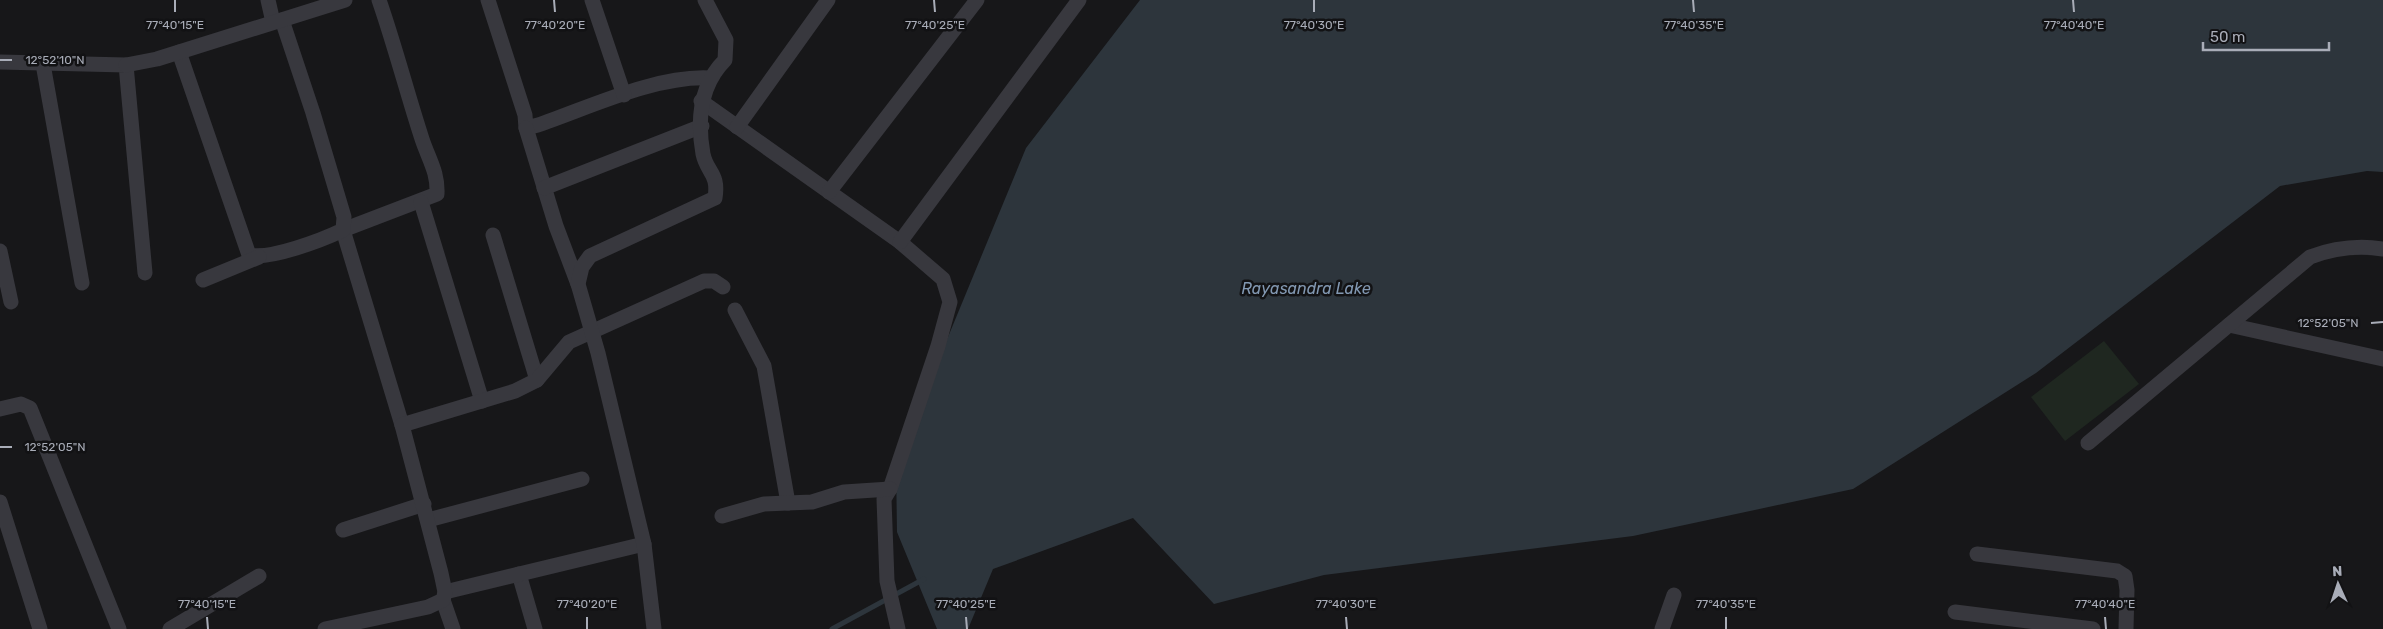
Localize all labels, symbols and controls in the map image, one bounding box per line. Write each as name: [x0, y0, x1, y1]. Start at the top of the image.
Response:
text: 77°40'15"E: [146, 18, 204, 32]
text: 77°40'20"E: [525, 18, 585, 32]
text: 77°40'25"E: [905, 18, 965, 32]
text: 77°40'30"E: [1284, 18, 1344, 32]
text: 77°40'35"E: [1664, 18, 1724, 32]
text: 77°40'40"E: [2044, 18, 2104, 32]
scale bar: [2203, 20, 2329, 52]
text: 50 m: [2210, 28, 2245, 46]
text: 12°52'10"N: [25, 53, 85, 67]
water label: Rayasandra Lake: [1241, 279, 1371, 298]
text: 12°52'05"N: [2297, 316, 2359, 330]
text: 12°52'05"N: [24, 440, 86, 454]
north arrow: [2313, 559, 2363, 609]
text: N: [2332, 563, 2343, 580]
text: 77°40'15"E: [178, 597, 236, 611]
text: 77°40'20"E: [557, 597, 617, 611]
text: 77°40'25"E: [936, 597, 996, 611]
text: 77°40'30"E: [1316, 597, 1376, 611]
text: 77°40'35"E: [1696, 597, 1756, 611]
text: 77°40'40"E: [2075, 597, 2135, 611]

